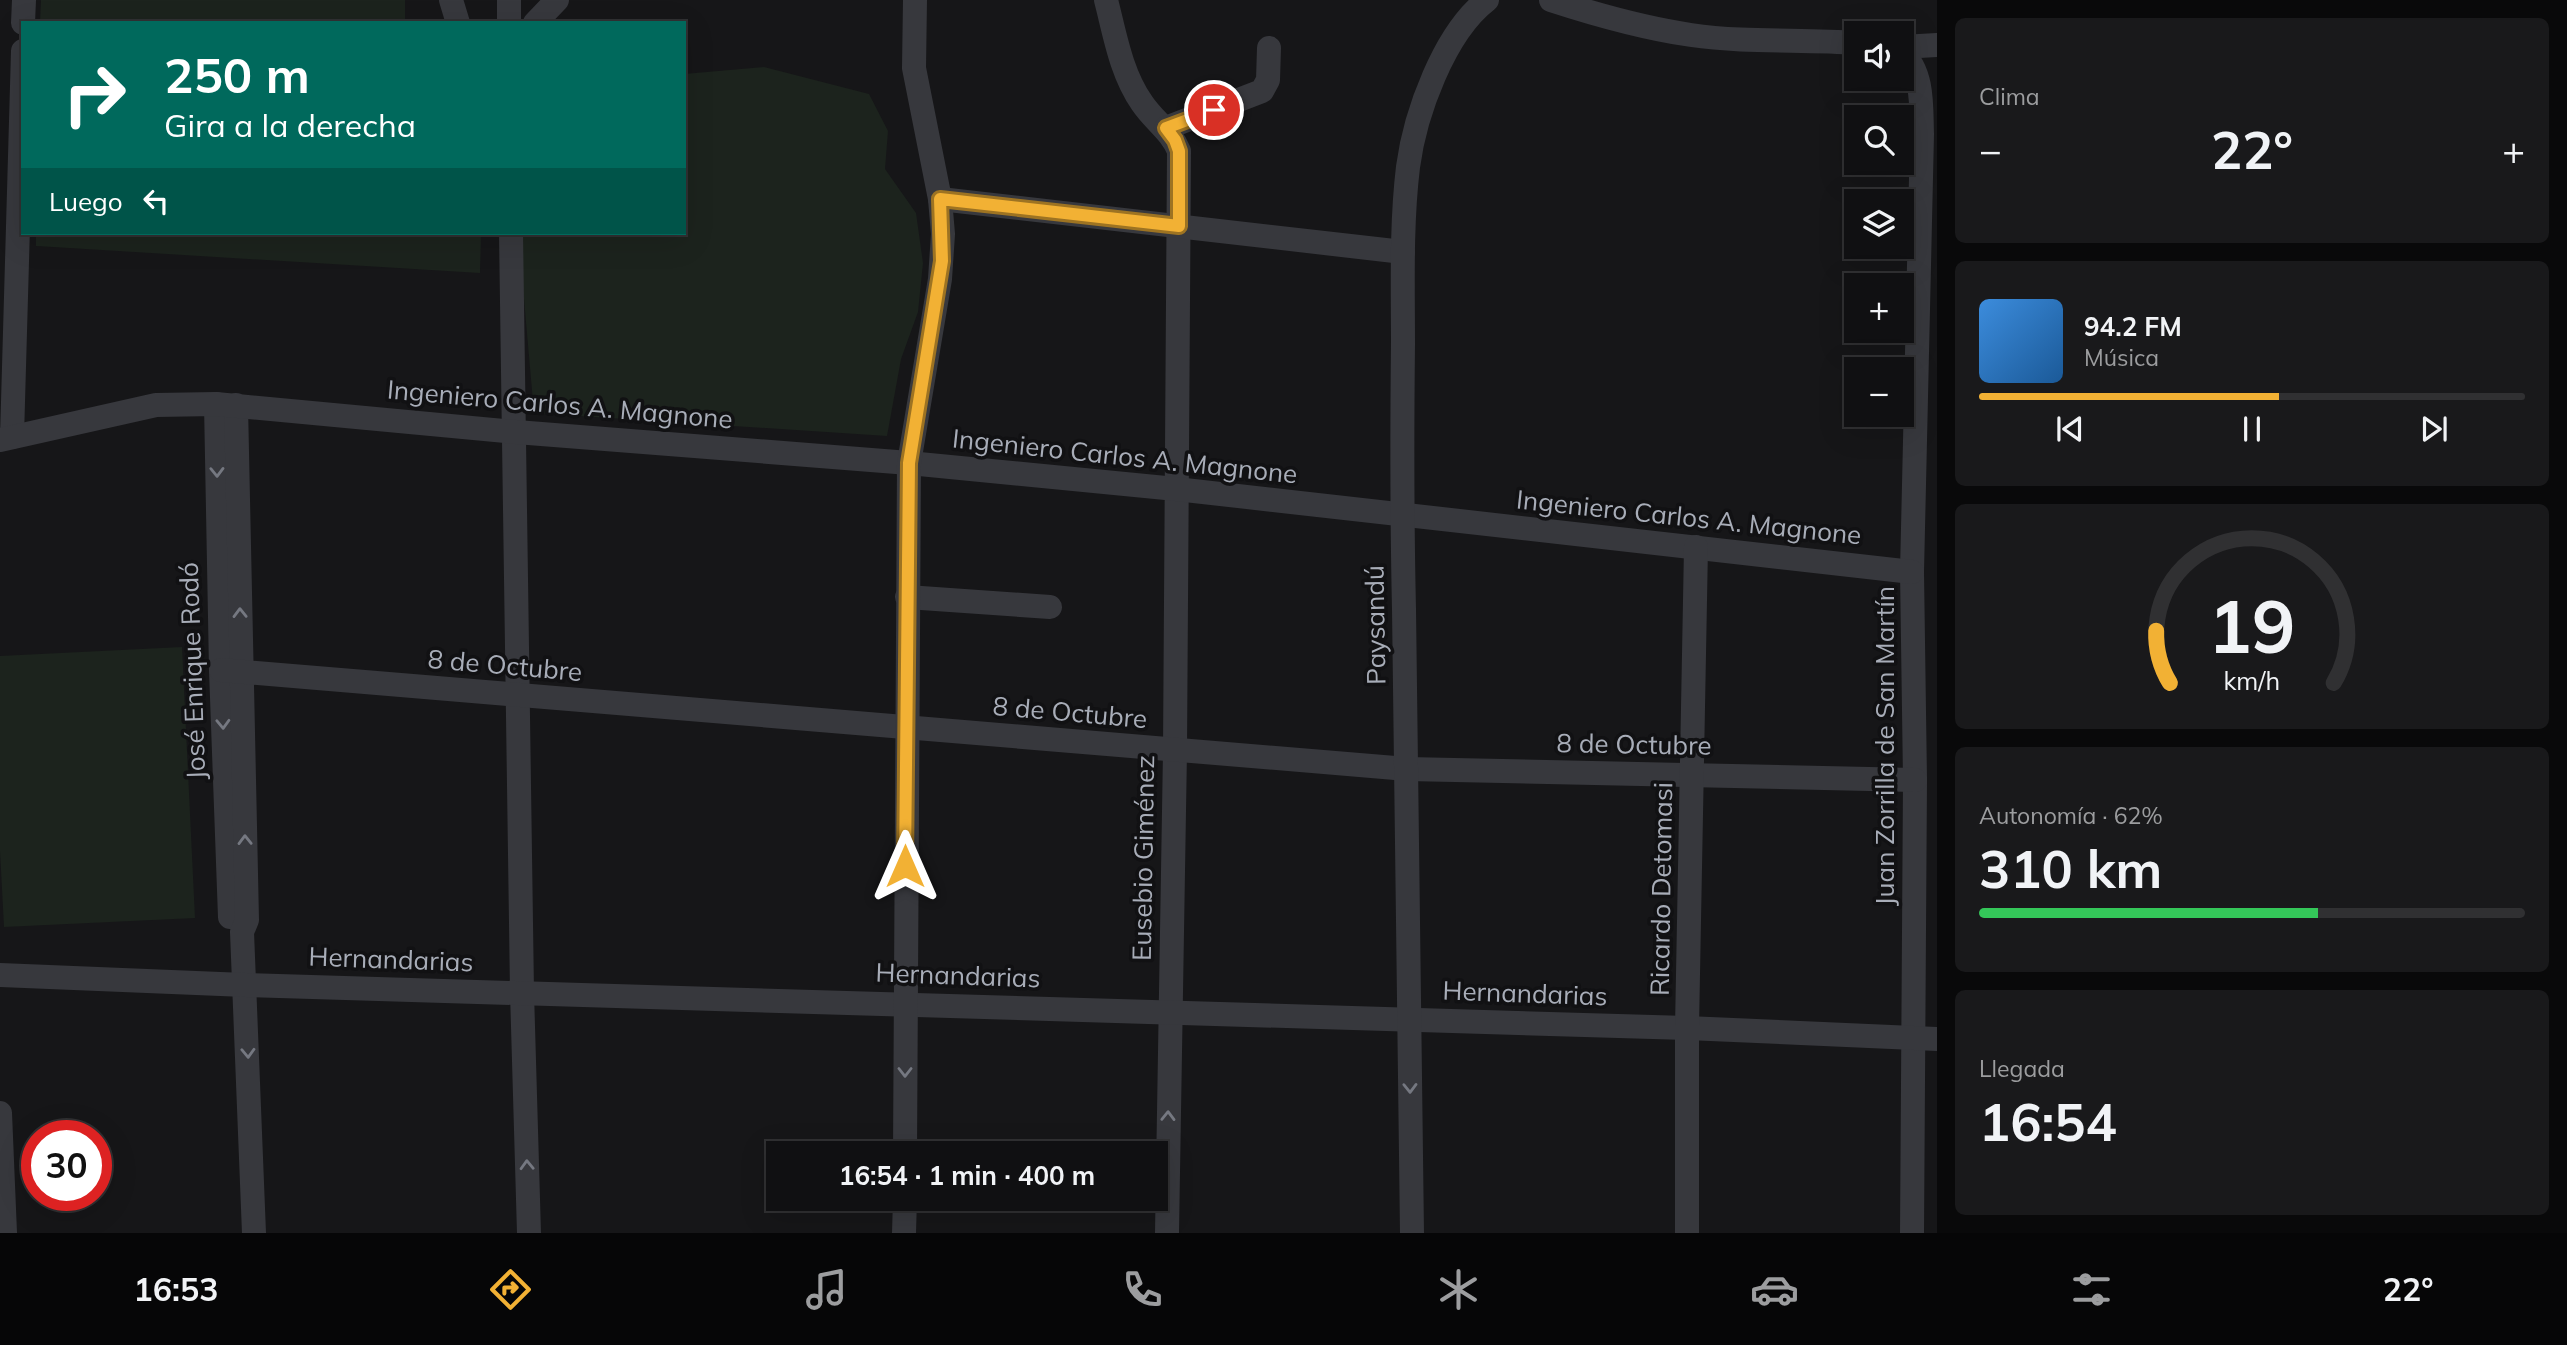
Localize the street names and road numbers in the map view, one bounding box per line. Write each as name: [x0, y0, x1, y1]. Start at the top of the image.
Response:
street label: Ingeniero Carlos A. Magnone: [386, 372, 734, 436]
street label: Ingeniero Carlos A. Magnone: [951, 421, 1299, 491]
street label: Ingeniero Carlos A. Magnone: [1515, 482, 1863, 552]
street label: José Enrique Rodó: [172, 562, 212, 780]
street label: Paysandú: [1357, 565, 1393, 685]
street label: Juan Zorrilla de San Martín: [1868, 586, 1901, 906]
street label: 8 de Octubre: [426, 642, 584, 688]
street label: 8 de Octubre: [991, 689, 1149, 735]
street label: 8 de Octubre: [1556, 726, 1712, 762]
street label: Eusebio Giménez: [1125, 755, 1161, 961]
street label: Ricardo Detomasi: [1643, 782, 1679, 996]
street label: Hernandarias: [308, 940, 474, 978]
street label: Hernandarias: [875, 956, 1041, 994]
street label: Hernandarias: [1442, 974, 1608, 1012]

